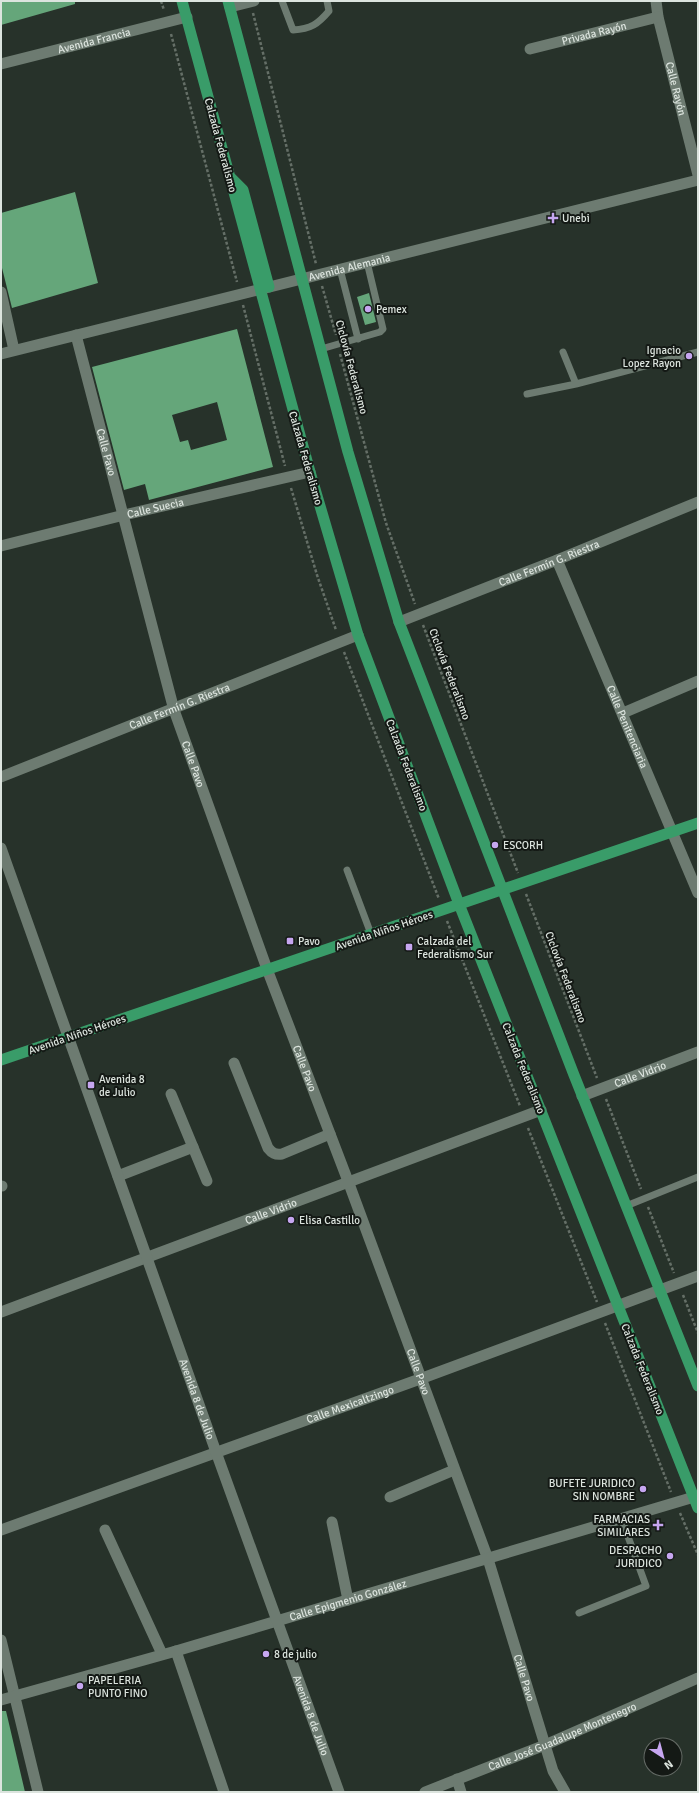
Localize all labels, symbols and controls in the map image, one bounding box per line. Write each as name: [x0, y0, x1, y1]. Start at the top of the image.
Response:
street label: Privada Rayón: [560, 19, 628, 48]
street label: Avenida Francia: [56, 25, 132, 56]
street label: Calle Rayón: [663, 60, 689, 117]
street label: Calzada Federalismo: [202, 97, 239, 194]
marker: Unebi: [547, 212, 559, 224]
place label: Unebi: [562, 212, 590, 225]
street label: Avenida Alemania: [307, 251, 392, 284]
place label: Pemex: [376, 303, 407, 316]
marker: Pemex: [363, 304, 373, 314]
street label: Ciclovía Federalismo: [333, 319, 370, 416]
place label: Ignacio Lopez Rayon: [622, 344, 681, 370]
marker: Ignacio Lopez Rayon: [684, 351, 694, 361]
street label: Calzada Federalismo: [286, 410, 325, 507]
street label: Calle Pavo: [94, 427, 119, 477]
street label: Calle Suecia: [126, 495, 185, 521]
street label: Calle Fermín G. Riestra: [497, 537, 602, 589]
street label: Ciclovía Federalismo: [426, 627, 473, 722]
street label: Calle Fermín G. Riestra: [127, 680, 232, 732]
street label: Calle Penitenciaria: [604, 683, 651, 771]
street label: Calzada Federalismo: [383, 718, 430, 813]
street label: Calle Pavo: [179, 739, 207, 789]
place label: ESCORH: [503, 839, 543, 852]
marker: ESCORH: [490, 840, 500, 850]
street label: Avenida Niños Héroes: [334, 908, 435, 953]
street label: Ciclovía Federalismo: [542, 930, 589, 1025]
place label: Pavo: [298, 935, 320, 948]
place label: Calzada del Federalismo Sur: [417, 935, 493, 961]
marker: Pavo: [285, 936, 295, 946]
marker: Calzada del Federalismo Sur: [404, 942, 414, 952]
street label: Avenida Niños Héroes: [27, 1012, 128, 1057]
street label: Calzada Federalismo: [499, 1021, 548, 1116]
street label: Calle Pavo: [290, 1043, 319, 1094]
street label: Calle Vidrio: [612, 1059, 668, 1090]
place label: Avenida 8 de Julio: [99, 1073, 145, 1099]
marker: Avenida 8 de Julio: [86, 1080, 96, 1090]
street label: Calle Vidrio: [243, 1196, 299, 1227]
place label: Elisa Castillo: [299, 1214, 360, 1227]
marker: Elisa Castillo: [286, 1215, 296, 1225]
street label: Calzada Federalismo: [618, 1322, 667, 1417]
street label: Calle Pavo: [404, 1347, 433, 1397]
street label: Avenida 8 de Julio: [176, 1357, 217, 1442]
street label: Calle Mexicaltzingo: [305, 1383, 396, 1426]
place label: BUFETE JURIDICO SIN NOMBRE: [549, 1477, 635, 1503]
marker: BUFETE JURIDICO SIN NOMBRE: [638, 1484, 648, 1494]
place label: FARMACIAS SIMILARES: [593, 1513, 650, 1539]
marker: FARMACIAS SIMILARES: [653, 1520, 663, 1530]
place label: DESPACHO JURIDICO: [609, 1544, 662, 1570]
marker: DESPACHO JURIDICO: [665, 1551, 675, 1561]
street label: Calle Epigmenio González: [288, 1577, 408, 1624]
place label: 8 de julio: [274, 1648, 317, 1661]
marker: 8 de julio: [261, 1649, 271, 1659]
street label: Calle Pavo: [511, 1653, 537, 1703]
street label: Avenida 8 de Julio: [290, 1673, 331, 1758]
place label: PAPELERIA PUNTO FINO: [88, 1674, 148, 1700]
marker: PAPELERIA PUNTO FINO: [75, 1681, 85, 1691]
street label: Calle José Guadalupe Montenegro: [486, 1700, 639, 1774]
north arrow: [643, 1737, 683, 1777]
text: N: [662, 1757, 676, 1772]

